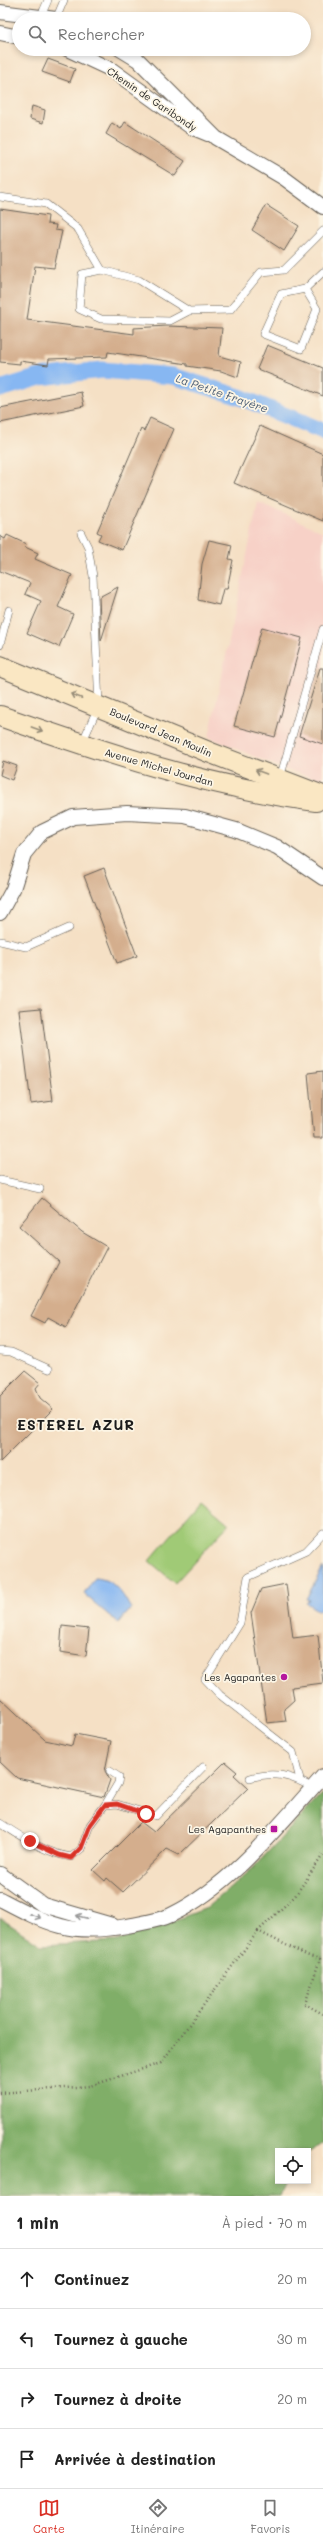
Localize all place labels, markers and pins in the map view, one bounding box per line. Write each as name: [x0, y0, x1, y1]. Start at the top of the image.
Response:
place label: Les Agapantes: [204, 1670, 276, 1684]
marker: Les Agapantes: [279, 1672, 289, 1682]
place label: Les Agapanthes: [189, 1822, 266, 1836]
marker: Les Agapanthes: [269, 1824, 279, 1834]

